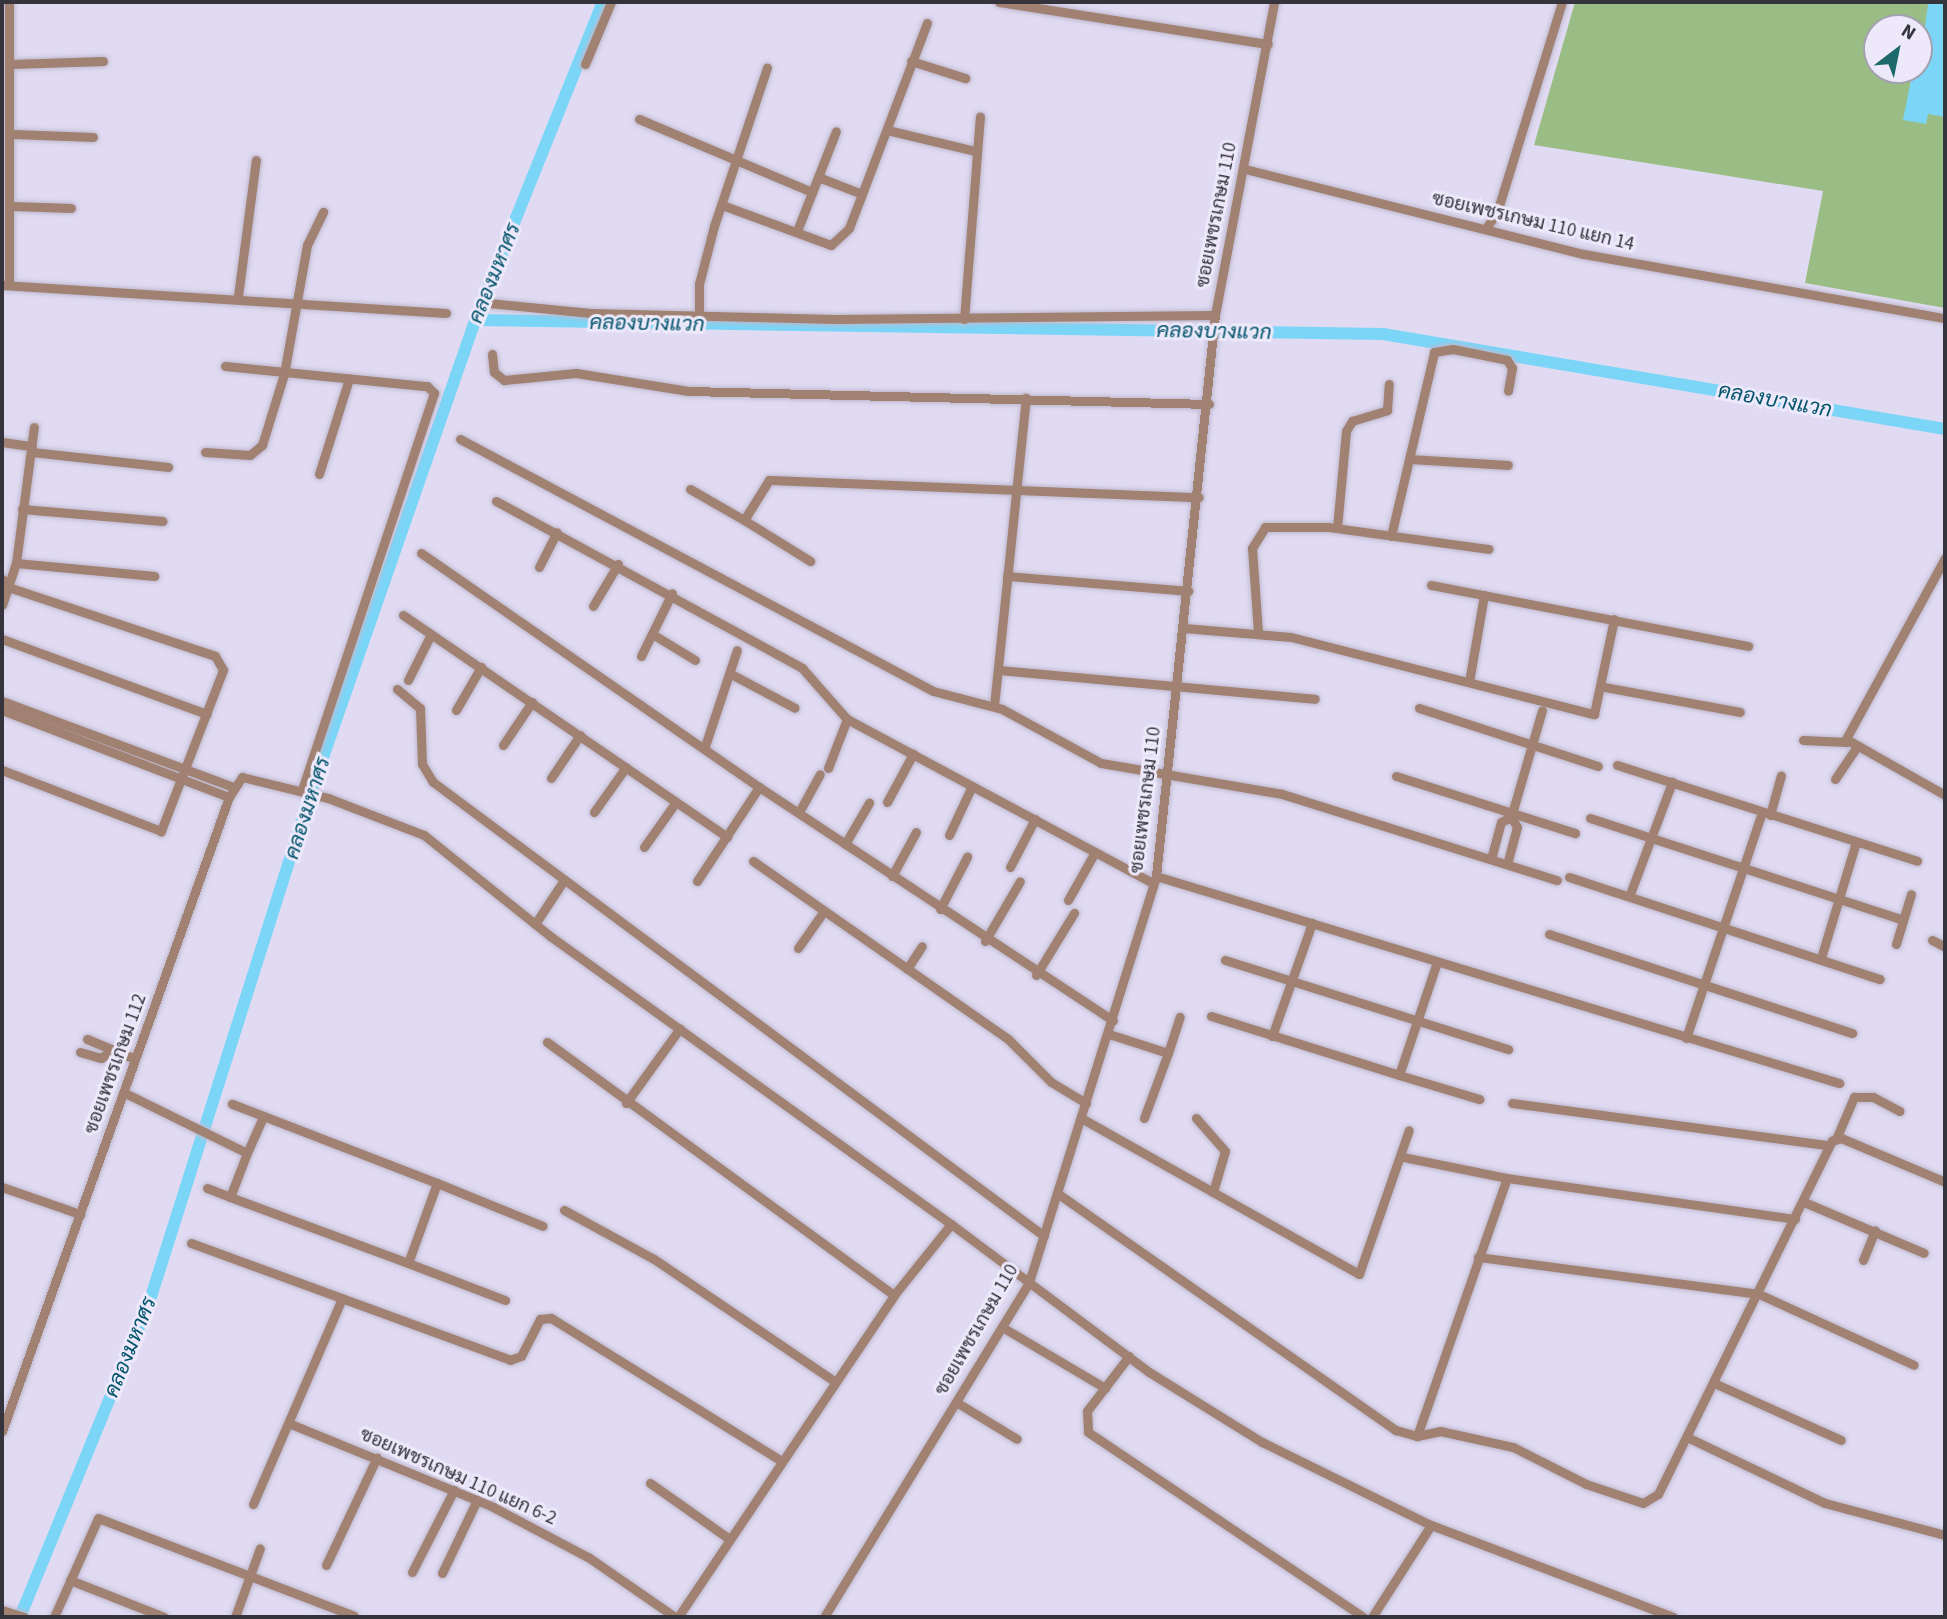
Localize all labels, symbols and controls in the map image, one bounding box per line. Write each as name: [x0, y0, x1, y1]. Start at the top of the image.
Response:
north arrow: [1863, 14, 1933, 84]
text: N: [1896, 18, 1921, 47]
street label: ซอยเพชรเกษม 110: [1192, 140, 1242, 290]
street label: ซอยเพชรเกษม 110 แยก 14: [1430, 188, 1636, 256]
water label: คลองมหาศร: [462, 219, 526, 327]
water label: คลองบางแวก: [589, 309, 705, 337]
water label: คลองบางแวก: [1156, 317, 1272, 345]
water label: คลองบางแวก: [1716, 378, 1834, 422]
street label: ซอยเพชรเกษม 110: [1126, 725, 1166, 875]
water label: คลองมหาศร: [279, 754, 335, 862]
street label: ซอยเพชรเกษม 112: [80, 991, 152, 1137]
street label: ซอยเพชรเกษม 110: [930, 1260, 1024, 1400]
water label: คลองมหาศร: [98, 1293, 162, 1401]
street label: ซอยเพชรเกษม 110 แยก 6-2: [356, 1423, 560, 1531]

